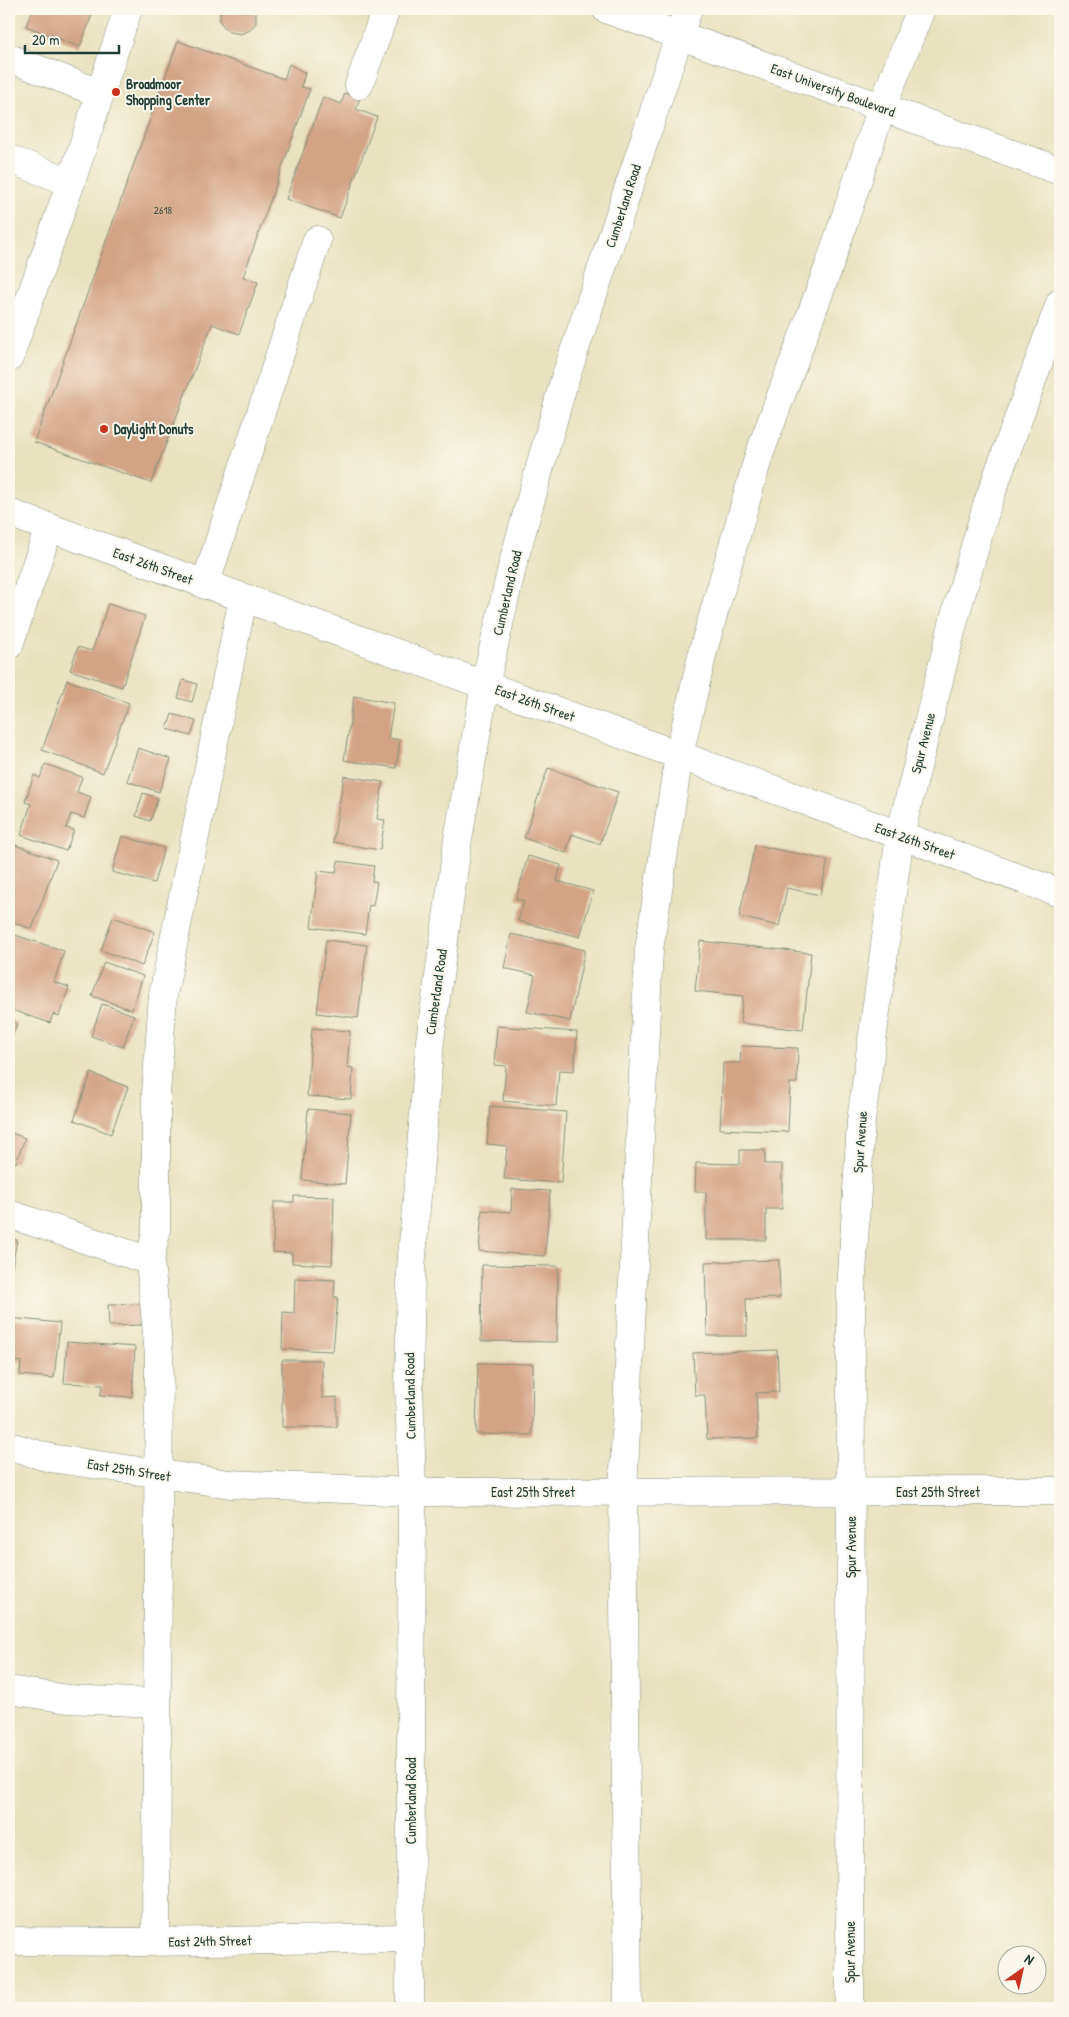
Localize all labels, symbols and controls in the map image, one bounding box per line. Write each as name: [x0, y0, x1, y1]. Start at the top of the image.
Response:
scale bar: [25, 22, 119, 54]
text: 20 m: [32, 29, 59, 50]
street label: East University Boulevard: [768, 58, 898, 122]
place label: Broadmoor Shopping Center: [126, 74, 211, 111]
marker: Broadmoor Shopping Center: [110, 86, 122, 98]
street label: Cumberland Road: [600, 161, 645, 250]
house number: 2618: [154, 203, 172, 217]
place label: Daylight Donuts: [114, 419, 194, 440]
marker: Daylight Donuts: [98, 423, 110, 435]
street label: East 26th Street: [111, 542, 196, 589]
street label: Cumberland Road: [488, 548, 526, 637]
street label: East 26th Street: [493, 679, 578, 726]
street label: Spur Avenue: [906, 710, 940, 776]
street label: East 26th Street: [873, 817, 958, 864]
street label: Cumberland Road: [420, 947, 451, 1036]
street label: Spur Avenue: [848, 1110, 872, 1174]
street label: Cumberland Road: [399, 1352, 420, 1440]
street label: East 25th Street: [86, 1454, 172, 1485]
street label: East 25th Street: [491, 1482, 575, 1501]
street label: East 25th Street: [896, 1482, 980, 1501]
street label: Spur Avenue: [841, 1516, 861, 1578]
street label: Cumberland Road: [401, 1757, 420, 1844]
street label: Spur Avenue: [840, 1921, 860, 1983]
street label: East 24th Street: [168, 1930, 252, 1951]
north arrow: [996, 1944, 1046, 1994]
text: N: [1021, 1949, 1038, 1969]

